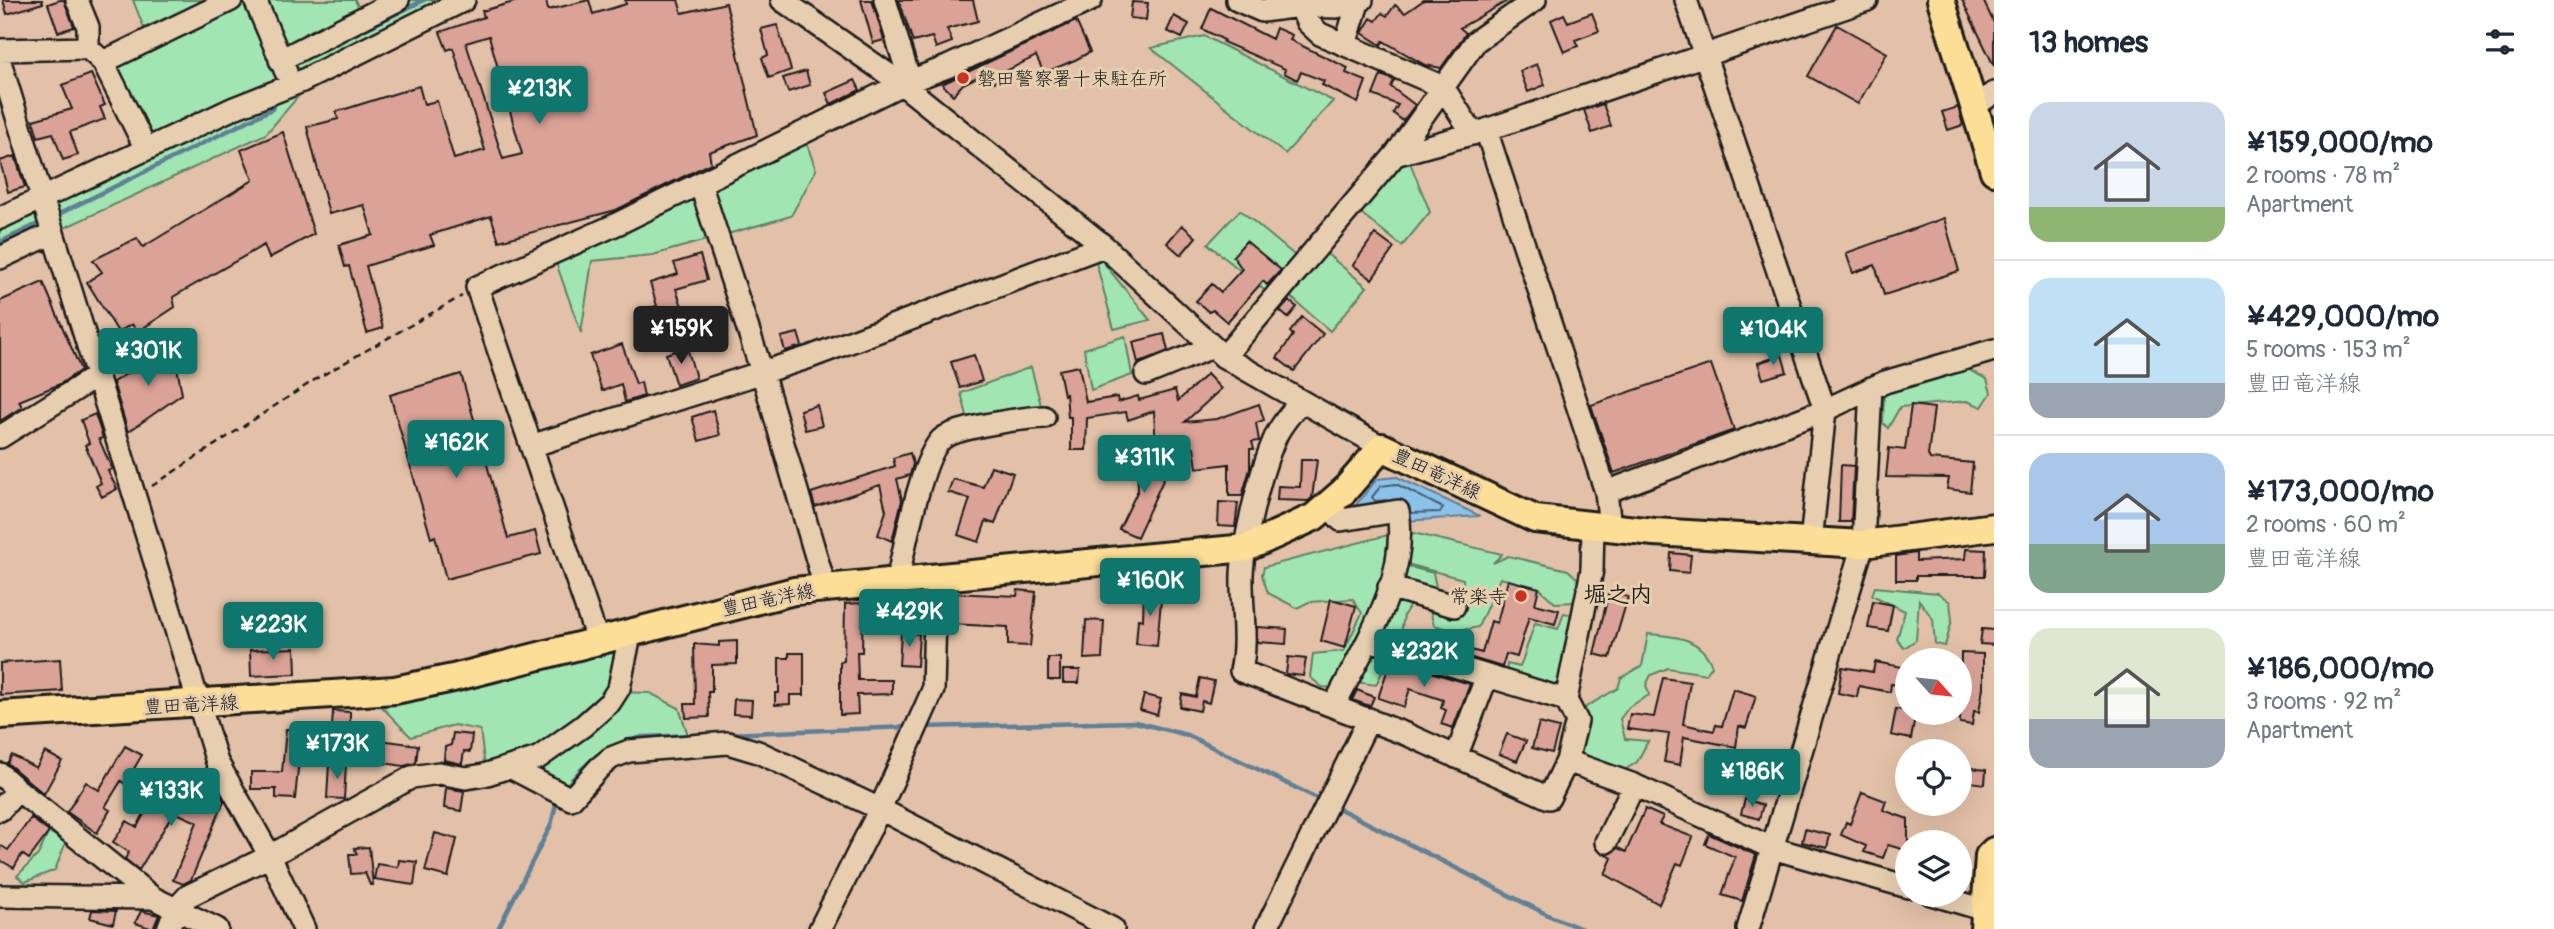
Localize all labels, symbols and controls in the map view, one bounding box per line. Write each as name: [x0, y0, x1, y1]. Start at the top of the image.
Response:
icon: filters: [2481, 23, 2519, 61]
text: 13 homes: [2029, 24, 2148, 61]
pin: ¥213K: [490, 66, 588, 126]
place label: 磐田警察署十束駐在所: [977, 67, 1167, 91]
marker: 磐田警察署十束駐在所: [955, 70, 971, 86]
text: ¥213K: [507, 74, 571, 103]
text: ¥159,000/mo: [2246, 124, 2433, 161]
icon: home: [2085, 130, 2169, 214]
text: 2 rooms · 78 m²: [2246, 161, 2400, 190]
text: Apartment: [2246, 190, 2353, 219]
text: ¥429,000/mo: [2246, 298, 2439, 335]
pin: ¥159K: [632, 306, 730, 366]
icon: home: [2085, 306, 2169, 390]
pin: ¥104K: [1724, 308, 1822, 367]
text: ¥159K: [649, 314, 713, 343]
text: ¥104K: [1739, 315, 1807, 344]
pin: ¥301K: [99, 328, 197, 388]
text: 5 rooms · 153 m²: [2246, 335, 2411, 364]
text: ¥301K: [114, 336, 182, 365]
text: 豊田竜洋線: [2246, 369, 2361, 398]
pin: ¥162K: [407, 420, 505, 480]
text: ¥162K: [423, 428, 489, 457]
pin: ¥311K: [1095, 435, 1193, 495]
text: ¥311K: [1114, 443, 1174, 472]
street label: 豊田竜洋線: [1388, 443, 1485, 505]
text: ¥173,000/mo: [2246, 473, 2434, 510]
icon: home: [2085, 481, 2169, 565]
text: 2 rooms · 60 m²: [2246, 510, 2406, 539]
text: 豊田竜洋線: [2246, 544, 2361, 573]
pin: ¥160K: [1101, 558, 1199, 618]
text: ¥160K: [1116, 566, 1184, 595]
street label: 豊田竜洋線: [719, 578, 817, 622]
district label: 堀之内: [1584, 580, 1653, 609]
place label: 常楽寺: [1450, 585, 1507, 609]
marker: 常楽寺: [1513, 588, 1529, 604]
pin: ¥429K: [860, 590, 958, 649]
text: ¥429K: [875, 597, 943, 626]
pin: ¥223K: [224, 602, 322, 662]
text: ¥223K: [239, 610, 307, 639]
pin: ¥232K: [1375, 630, 1473, 689]
text: ¥232K: [1390, 637, 1458, 666]
north arrow: [1895, 648, 1972, 724]
map controls: [1895, 648, 1972, 907]
text: ¥186,000/mo: [2246, 650, 2434, 687]
icon: home: [2085, 656, 2169, 740]
text: 3 rooms · 92 m²: [2246, 687, 2401, 716]
street label: 豊田竜洋線: [143, 691, 239, 719]
text: Apartment: [2246, 716, 2353, 745]
pin: ¥173K: [288, 722, 386, 781]
text: ¥173K: [305, 729, 369, 758]
button: locate: [1895, 739, 1972, 816]
pin: ¥186K: [1703, 750, 1801, 809]
text: ¥186K: [1720, 757, 1784, 786]
pin: ¥133K: [122, 768, 220, 828]
text: ¥133K: [139, 776, 203, 805]
button: layers: [1895, 830, 1972, 907]

